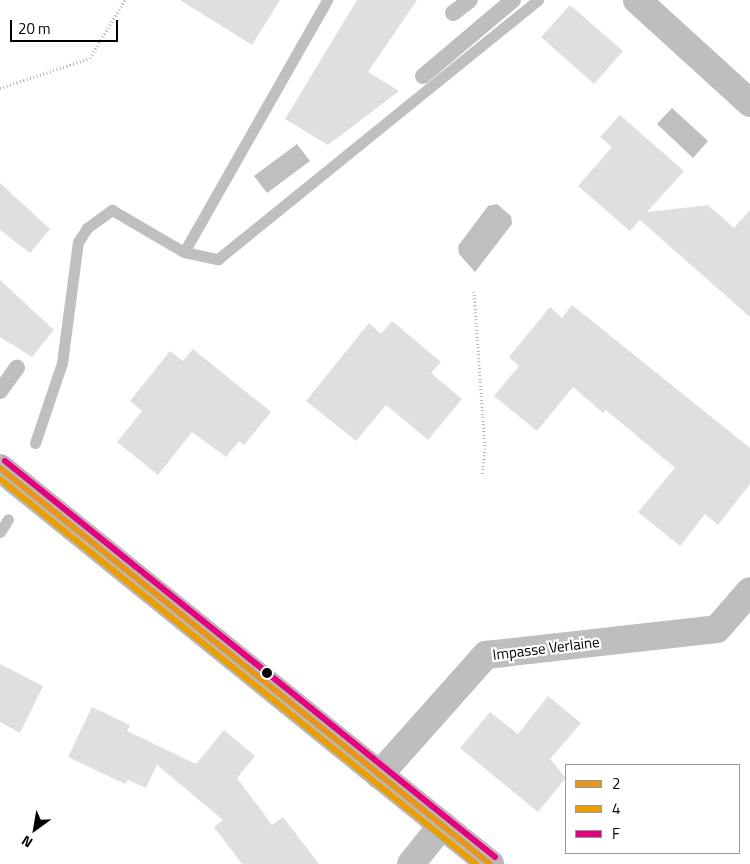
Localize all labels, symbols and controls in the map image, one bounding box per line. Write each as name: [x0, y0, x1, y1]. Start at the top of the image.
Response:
scale bar: [12, 10, 120, 42]
text: 20 m: [18, 17, 51, 40]
street label: Impasse Verlaine: [492, 633, 600, 663]
unlabelled marker: [262, 668, 272, 678]
legend: [565, 764, 740, 854]
text: 2: [612, 772, 620, 795]
text: 4: [612, 797, 620, 820]
north arrow: [10, 804, 60, 854]
text: F: [612, 822, 620, 845]
text: N: [17, 831, 36, 854]

